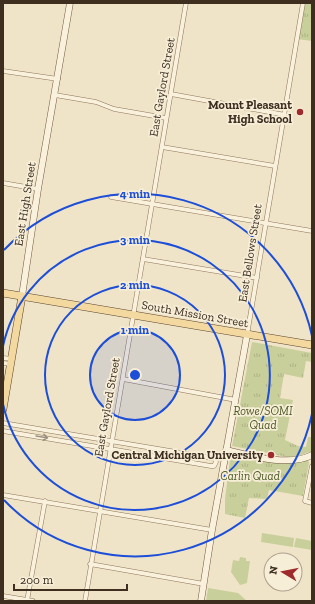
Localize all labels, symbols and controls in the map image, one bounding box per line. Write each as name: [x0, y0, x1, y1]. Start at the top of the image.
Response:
street label: East Gaylord Street: [146, 36, 178, 138]
place label: Mount Pleasant High School: [208, 98, 293, 126]
marker: Mount Pleasant High School: [295, 107, 305, 117]
street label: East High Street: [11, 160, 39, 247]
text: 4 min: [120, 187, 150, 201]
street label: East Bellows Street: [235, 202, 265, 303]
text: 3 min: [120, 233, 150, 247]
text: 2 min: [120, 278, 150, 292]
street label: South Mission Street: [140, 298, 250, 330]
text: 1 min: [121, 323, 149, 337]
street label: East Gaylord Street: [91, 356, 123, 458]
centre of rings: [128, 368, 142, 382]
park label: Rowe/SOMI Quad: [233, 404, 293, 432]
one-way arrow: [35, 433, 48, 441]
place label: Central Michigan University: [112, 448, 264, 462]
marker: Central Michigan University: [266, 450, 276, 460]
park label: Carlin Quad: [220, 469, 280, 483]
north arrow: [263, 552, 303, 592]
text: N: [267, 564, 281, 576]
scale bar: [14, 566, 127, 592]
text: 200 m: [20, 573, 54, 587]

